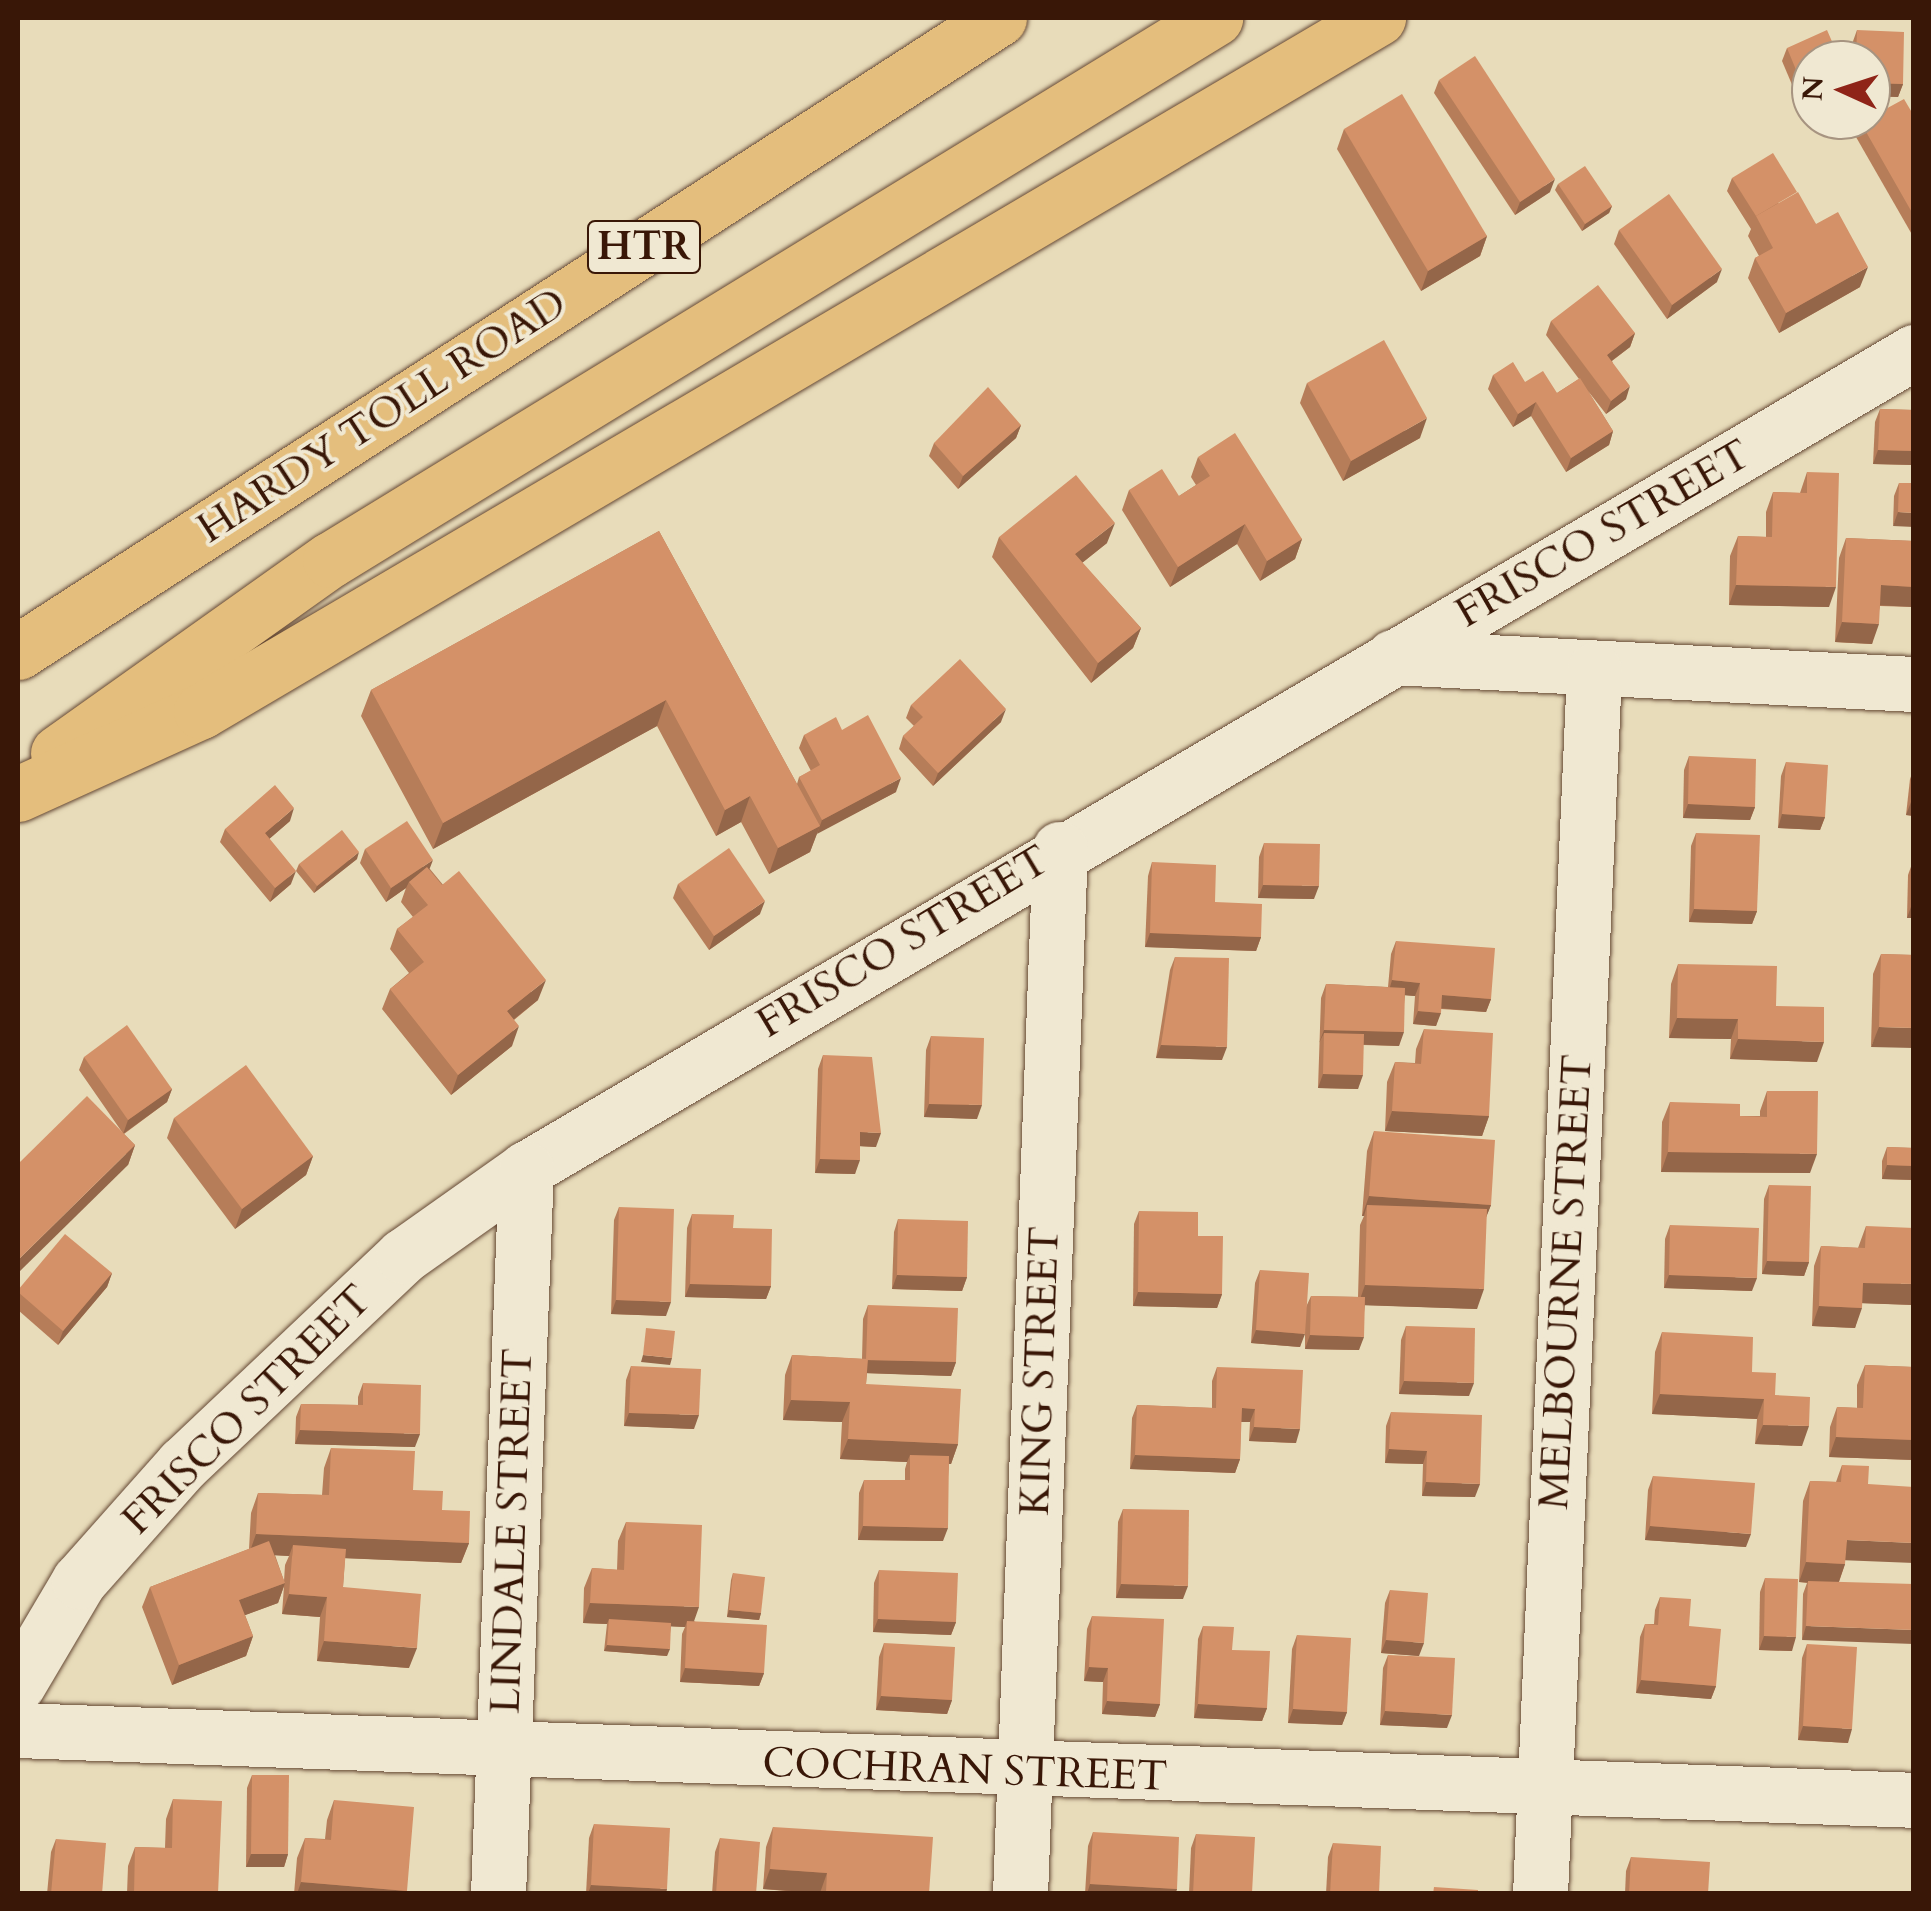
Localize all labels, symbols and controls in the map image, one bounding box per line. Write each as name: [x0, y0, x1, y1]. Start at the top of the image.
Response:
north arrow: [1791, 40, 1891, 140]
text: N: [1793, 75, 1833, 102]
road number: HTR: [586, 212, 702, 282]
street label: HARDY TOLL ROAD: [188, 278, 576, 554]
street label: FRISCO STREET: [1447, 429, 1759, 639]
street label: FRISCO STREET: [748, 835, 1058, 1049]
street label: MELBOURNE STREET: [1529, 1053, 1603, 1511]
street label: KING STREET: [1010, 1225, 1070, 1517]
street label: FRISCO STREET: [112, 1275, 382, 1545]
street label: LINDALE STREET: [480, 1347, 544, 1715]
street label: COCHRAN STREET: [762, 1738, 1168, 1802]

